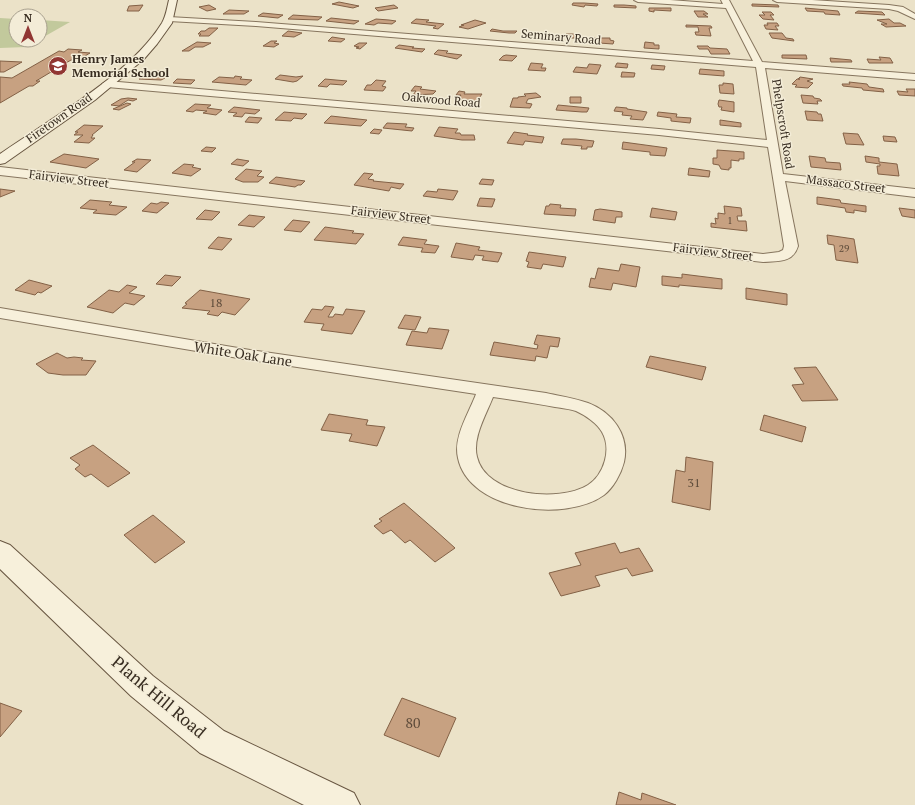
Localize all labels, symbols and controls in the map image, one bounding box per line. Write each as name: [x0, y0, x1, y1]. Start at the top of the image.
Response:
north arrow: [8, 8, 48, 48]
text: N: [24, 11, 33, 25]
street label: Seminary Road: [520, 26, 602, 47]
place label: Henry James Memorial School: [72, 51, 169, 80]
school or university icon: Henry James Memorial School: [47, 55, 69, 77]
street label: Phelpscroft Road: [769, 78, 798, 170]
street label: Firetown Road: [23, 89, 95, 146]
street label: Oakwood Road: [401, 89, 482, 110]
street label: Fairview Street: [28, 166, 110, 191]
street label: Massaco Street: [806, 171, 887, 196]
street label: Fairview Street: [350, 202, 432, 227]
house number: 1: [727, 214, 733, 227]
street label: Fairview Street: [672, 239, 754, 264]
house number: 29: [839, 242, 849, 255]
house number: 18: [210, 295, 222, 310]
street label: White Oak Lane: [193, 336, 294, 371]
house number: 31: [688, 475, 700, 490]
street label: Plank Hill Road: [107, 650, 212, 743]
house number: 80: [406, 713, 420, 732]

